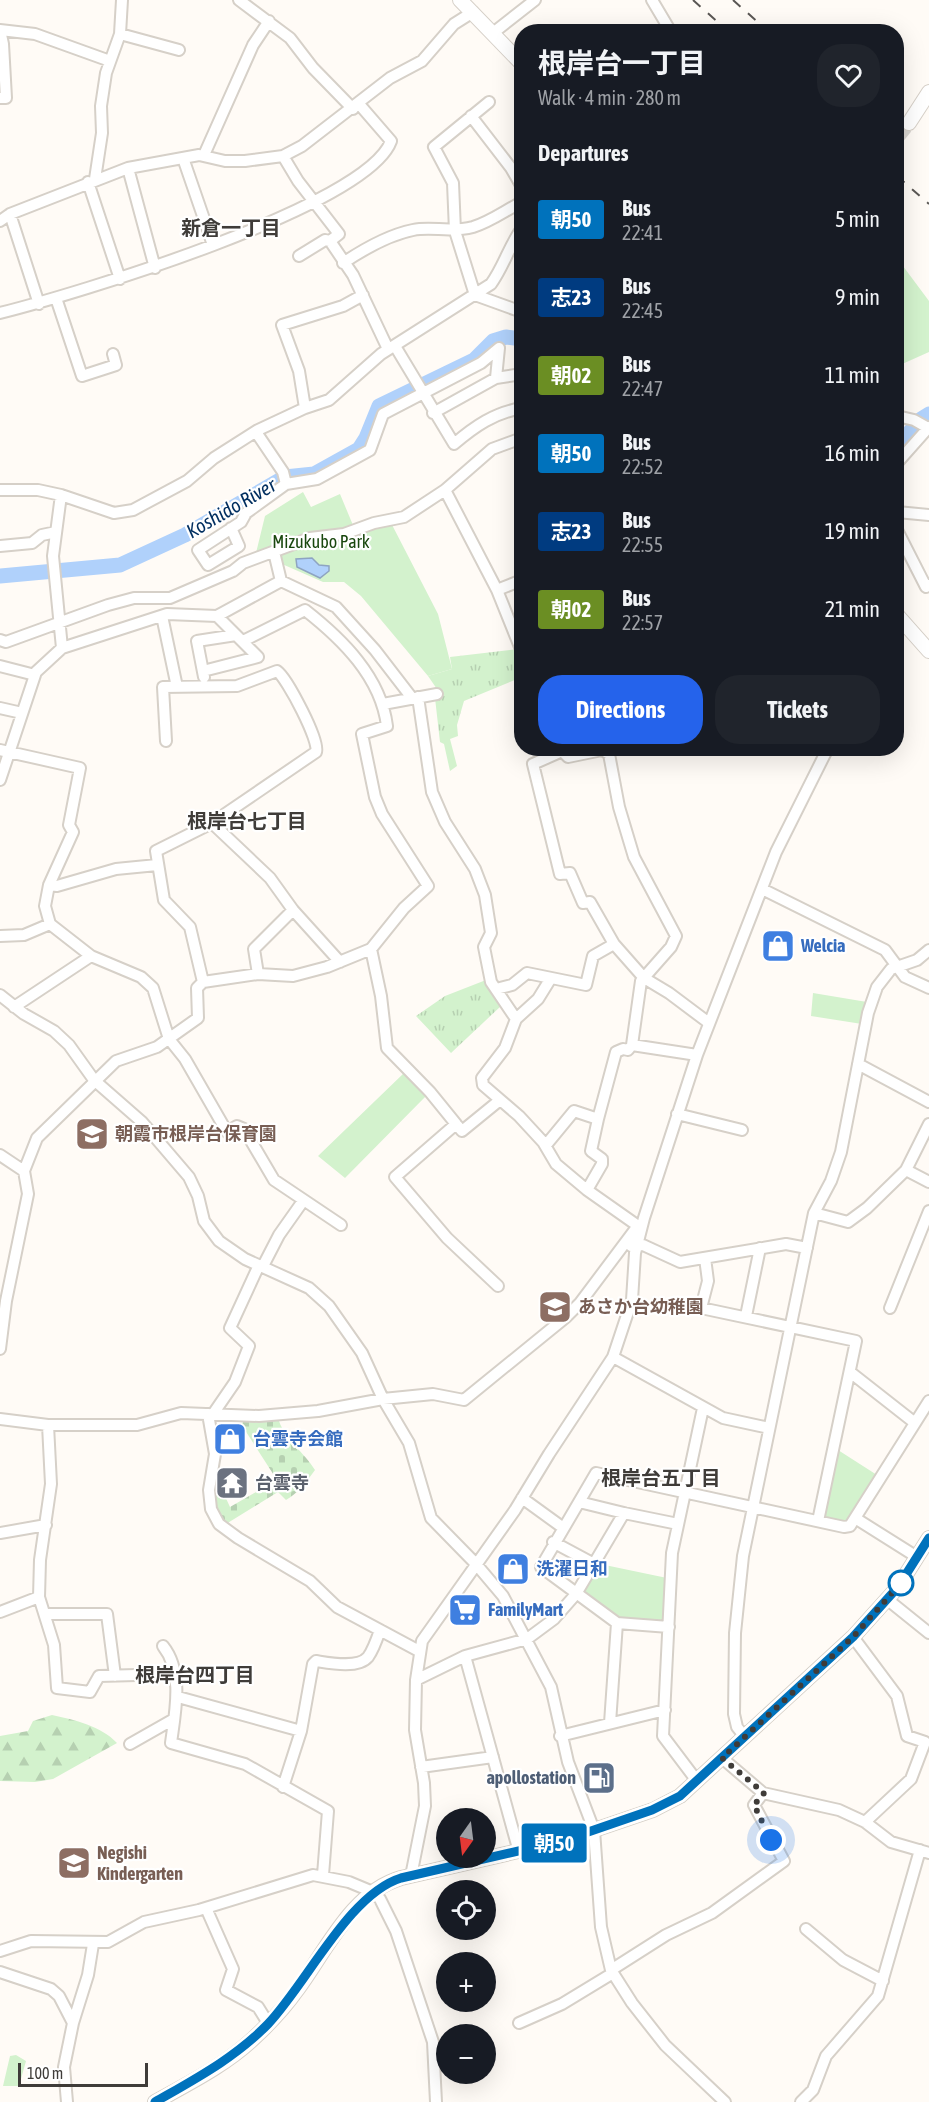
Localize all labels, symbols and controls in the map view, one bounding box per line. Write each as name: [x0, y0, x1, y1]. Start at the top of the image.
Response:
button: heart: [817, 44, 880, 107]
text: 根岸台一丁目: [538, 47, 706, 79]
text: Walk · 4 min · 280 m: [538, 86, 681, 109]
text: Departures: [538, 140, 628, 166]
text: Bus: [622, 195, 651, 221]
text: 5 min: [835, 206, 880, 232]
text: 朝50: [551, 207, 591, 231]
district label: 新倉一丁目: [181, 216, 281, 239]
text: 22:41: [622, 221, 663, 244]
text: Bus: [622, 273, 651, 299]
text: 9 min: [835, 284, 880, 310]
text: 志23: [551, 285, 591, 309]
text: 22:45: [622, 299, 663, 322]
text: Bus: [622, 351, 651, 377]
text: 11 min: [825, 362, 880, 388]
text: 朝02: [551, 363, 591, 387]
text: 22:47: [622, 377, 663, 400]
text: Bus: [622, 429, 651, 455]
text: 16 min: [825, 440, 880, 466]
text: 朝50: [551, 441, 591, 465]
text: 22:52: [622, 455, 663, 478]
water label: Koshido River: [182, 472, 280, 542]
text: Bus: [622, 507, 651, 533]
text: 19 min: [825, 518, 880, 544]
text: 志23: [551, 519, 591, 543]
park label: Mizukubo Park: [272, 531, 370, 552]
text: 22:55: [622, 533, 663, 556]
text: Bus: [622, 585, 651, 611]
text: 21 min: [825, 596, 880, 622]
text: 朝02: [551, 597, 591, 621]
text: 22:57: [622, 611, 663, 634]
button: Directions: [538, 675, 703, 744]
button: Tickets: [715, 675, 880, 744]
district label: 根岸台七丁目: [187, 809, 307, 832]
shop icon: Welcia: [760, 928, 796, 964]
place label: Welcia: [800, 935, 845, 956]
school or university icon: 朝霞市根岸台保育園: [74, 1116, 110, 1152]
place label: 朝霞市根岸台保育園: [115, 1123, 277, 1144]
school or university icon: あさか台幼稚園: [537, 1289, 573, 1325]
place label: あさか台幼稚園: [578, 1296, 704, 1317]
shop icon: 台雲寺会館: [212, 1421, 248, 1457]
place label: 台雲寺会館: [253, 1428, 343, 1449]
temple icon: 台雲寺: [214, 1465, 250, 1501]
district label: 根岸台五丁目: [601, 1466, 721, 1489]
place label: 台雲寺: [255, 1472, 309, 1493]
shop icon: 洗濯日和: [495, 1551, 531, 1587]
place label: 洗濯日和: [536, 1558, 608, 1579]
unlabelled marker: [888, 1570, 914, 1596]
supermarket icon: FamilyMart: [447, 1592, 483, 1628]
place label: FamilyMart: [488, 1599, 564, 1620]
district label: 根岸台四丁目: [135, 1663, 255, 1686]
fuel station icon: apollostation: [581, 1760, 617, 1796]
place label: apollostation: [486, 1767, 576, 1788]
north arrow: [436, 1808, 496, 1868]
map controls: [436, 1808, 496, 2084]
line badge: 朝50: [520, 1824, 588, 1862]
your location: [756, 1825, 786, 1855]
text: 朝50: [534, 1831, 574, 1855]
place label: Negishi Kindergarten: [97, 1842, 183, 1884]
school or university icon: Negishi Kindergarten: [56, 1845, 92, 1881]
button: locate: [436, 1880, 496, 1940]
button: +: [436, 1952, 496, 2012]
button: −: [436, 2024, 496, 2084]
scale bar: [18, 2060, 148, 2088]
text: 100 m: [27, 2064, 63, 2082]

